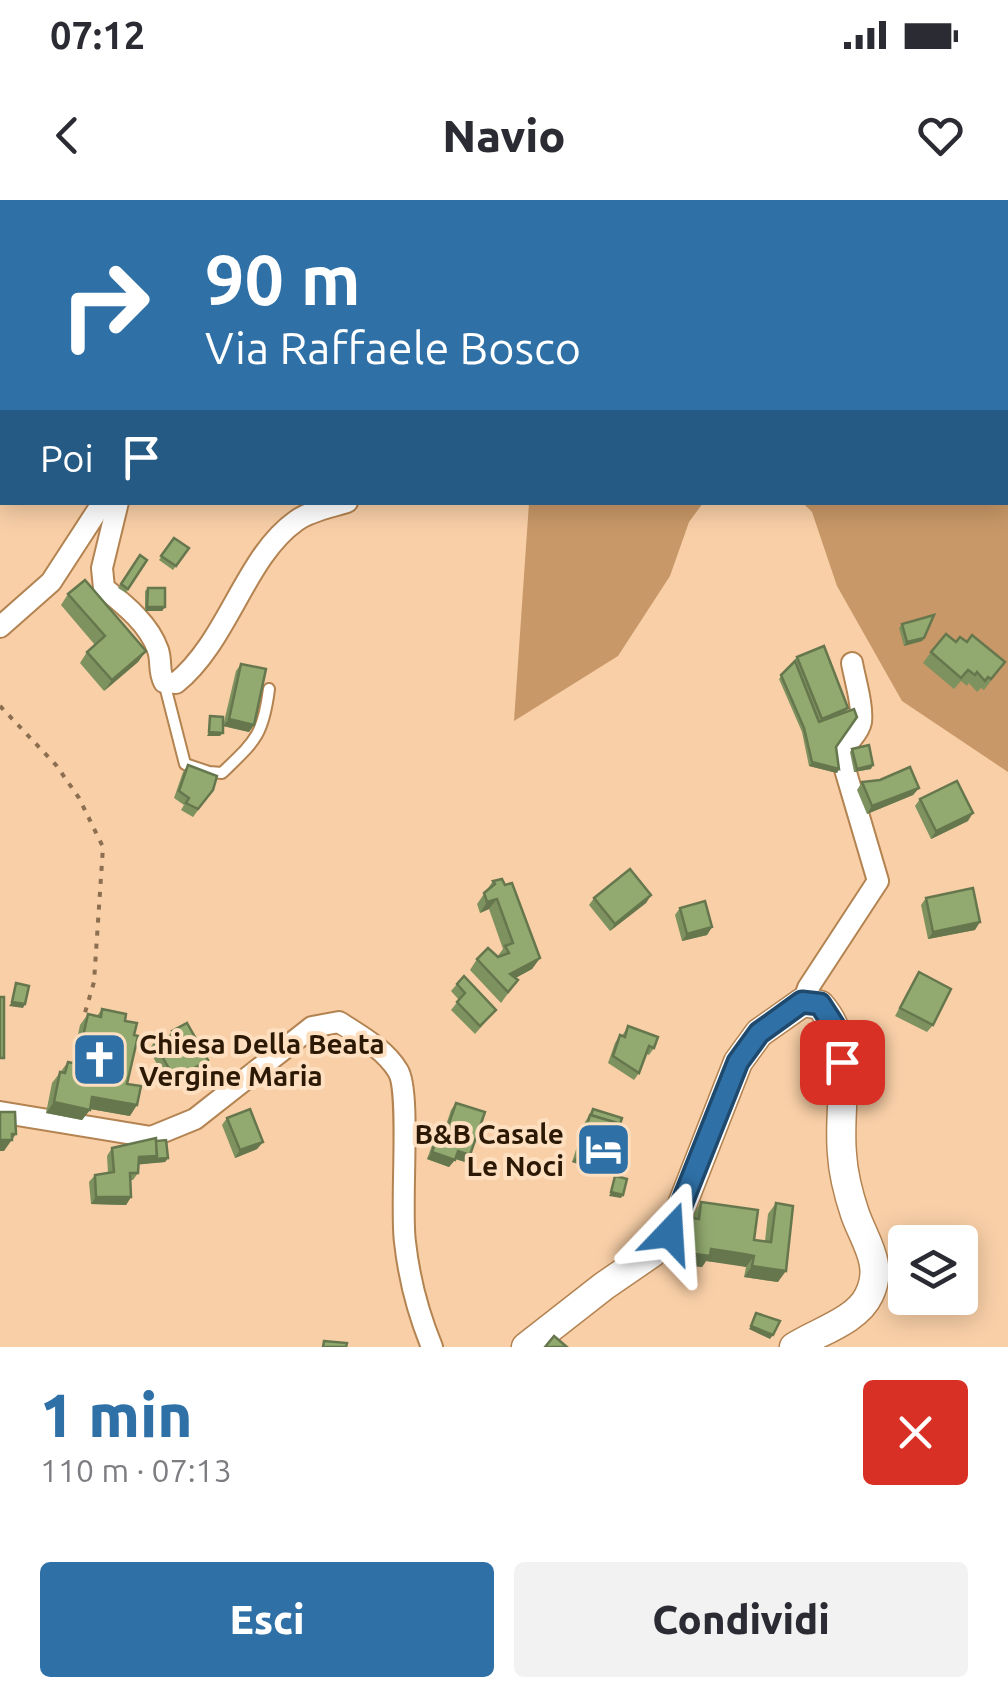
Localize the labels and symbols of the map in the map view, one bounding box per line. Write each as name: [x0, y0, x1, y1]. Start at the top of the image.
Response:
pin: [800, 1020, 885, 1105]
place label: Chiesa Della Beata Vergine Maria: [139, 1028, 385, 1091]
church icon: Chiesa Della Beata Vergine Maria: [70, 1029, 130, 1089]
place label: B&B Casale Le Noci: [415, 1118, 564, 1181]
hotel icon: B&B Casale Le Noci: [573, 1119, 633, 1179]
position arrow: [618, 1181, 722, 1285]

